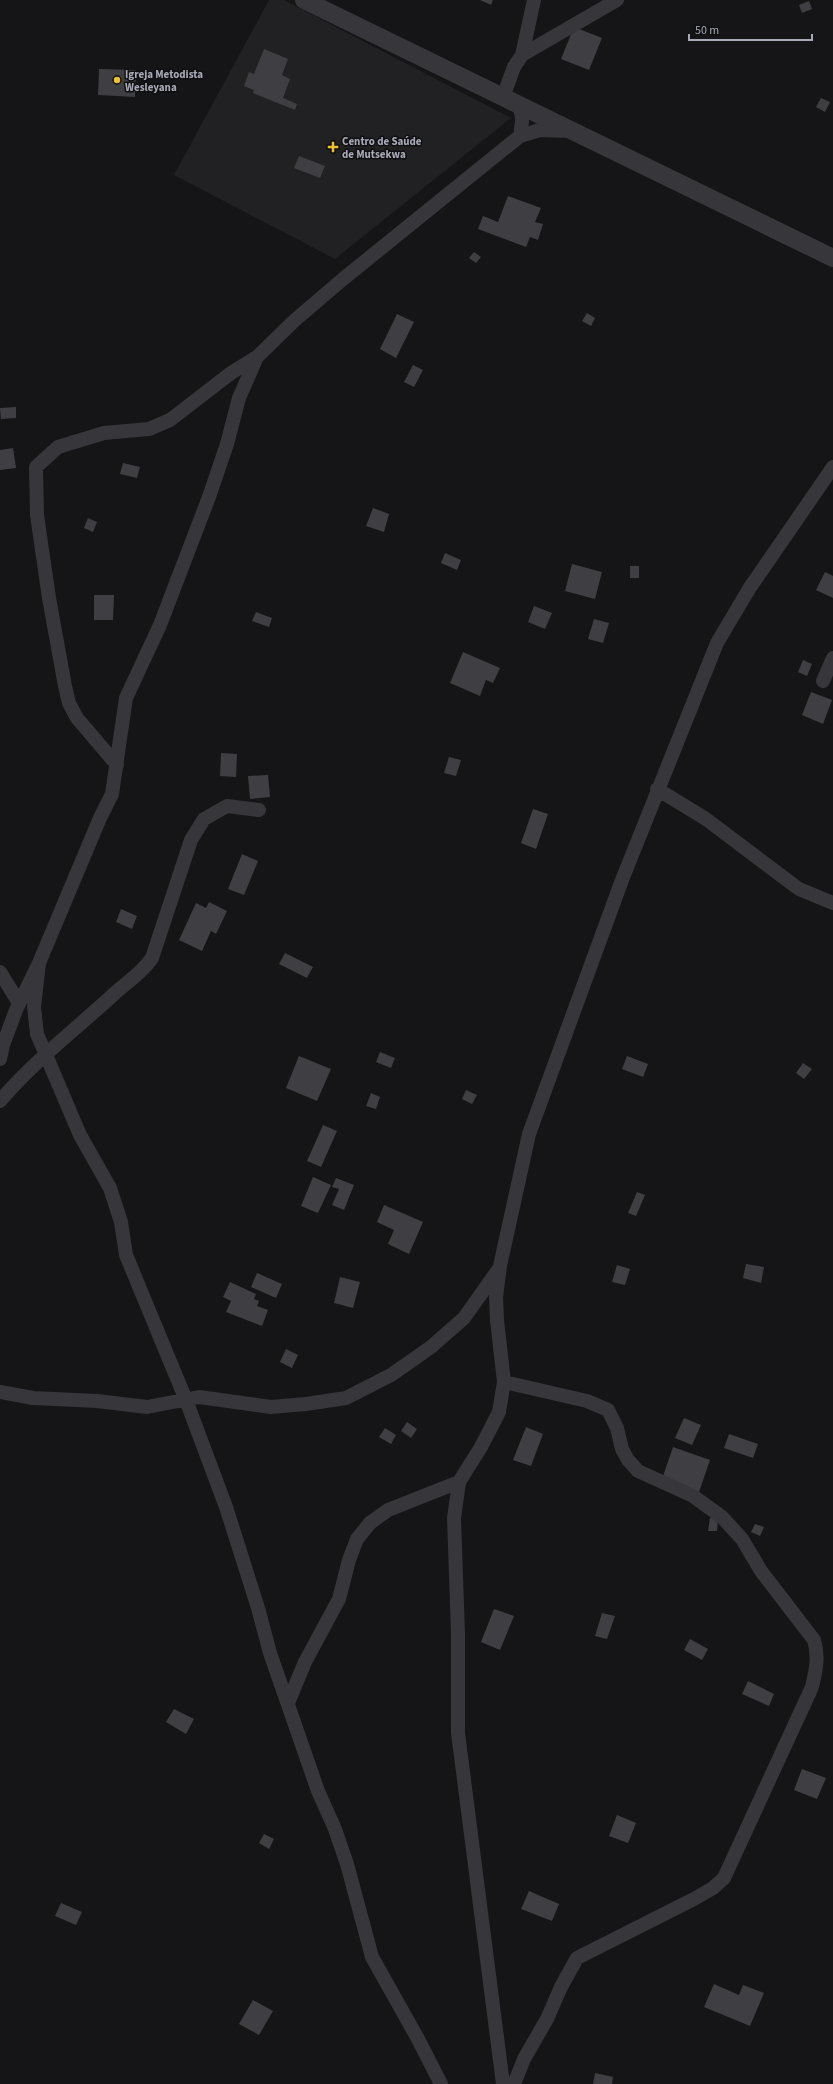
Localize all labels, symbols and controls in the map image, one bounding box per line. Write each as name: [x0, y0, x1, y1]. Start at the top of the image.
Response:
scale bar: [689, 16, 812, 42]
text: 50 m: [695, 22, 719, 39]
place label: Igreja Metodista Wesleyana: [125, 67, 203, 95]
marker: Igreja Metodista Wesleyana: [112, 75, 122, 85]
place label: Centro de Saúde de Mutsekwa: [342, 134, 422, 162]
marker: Centro de Saúde de Mutsekwa: [327, 141, 339, 153]

